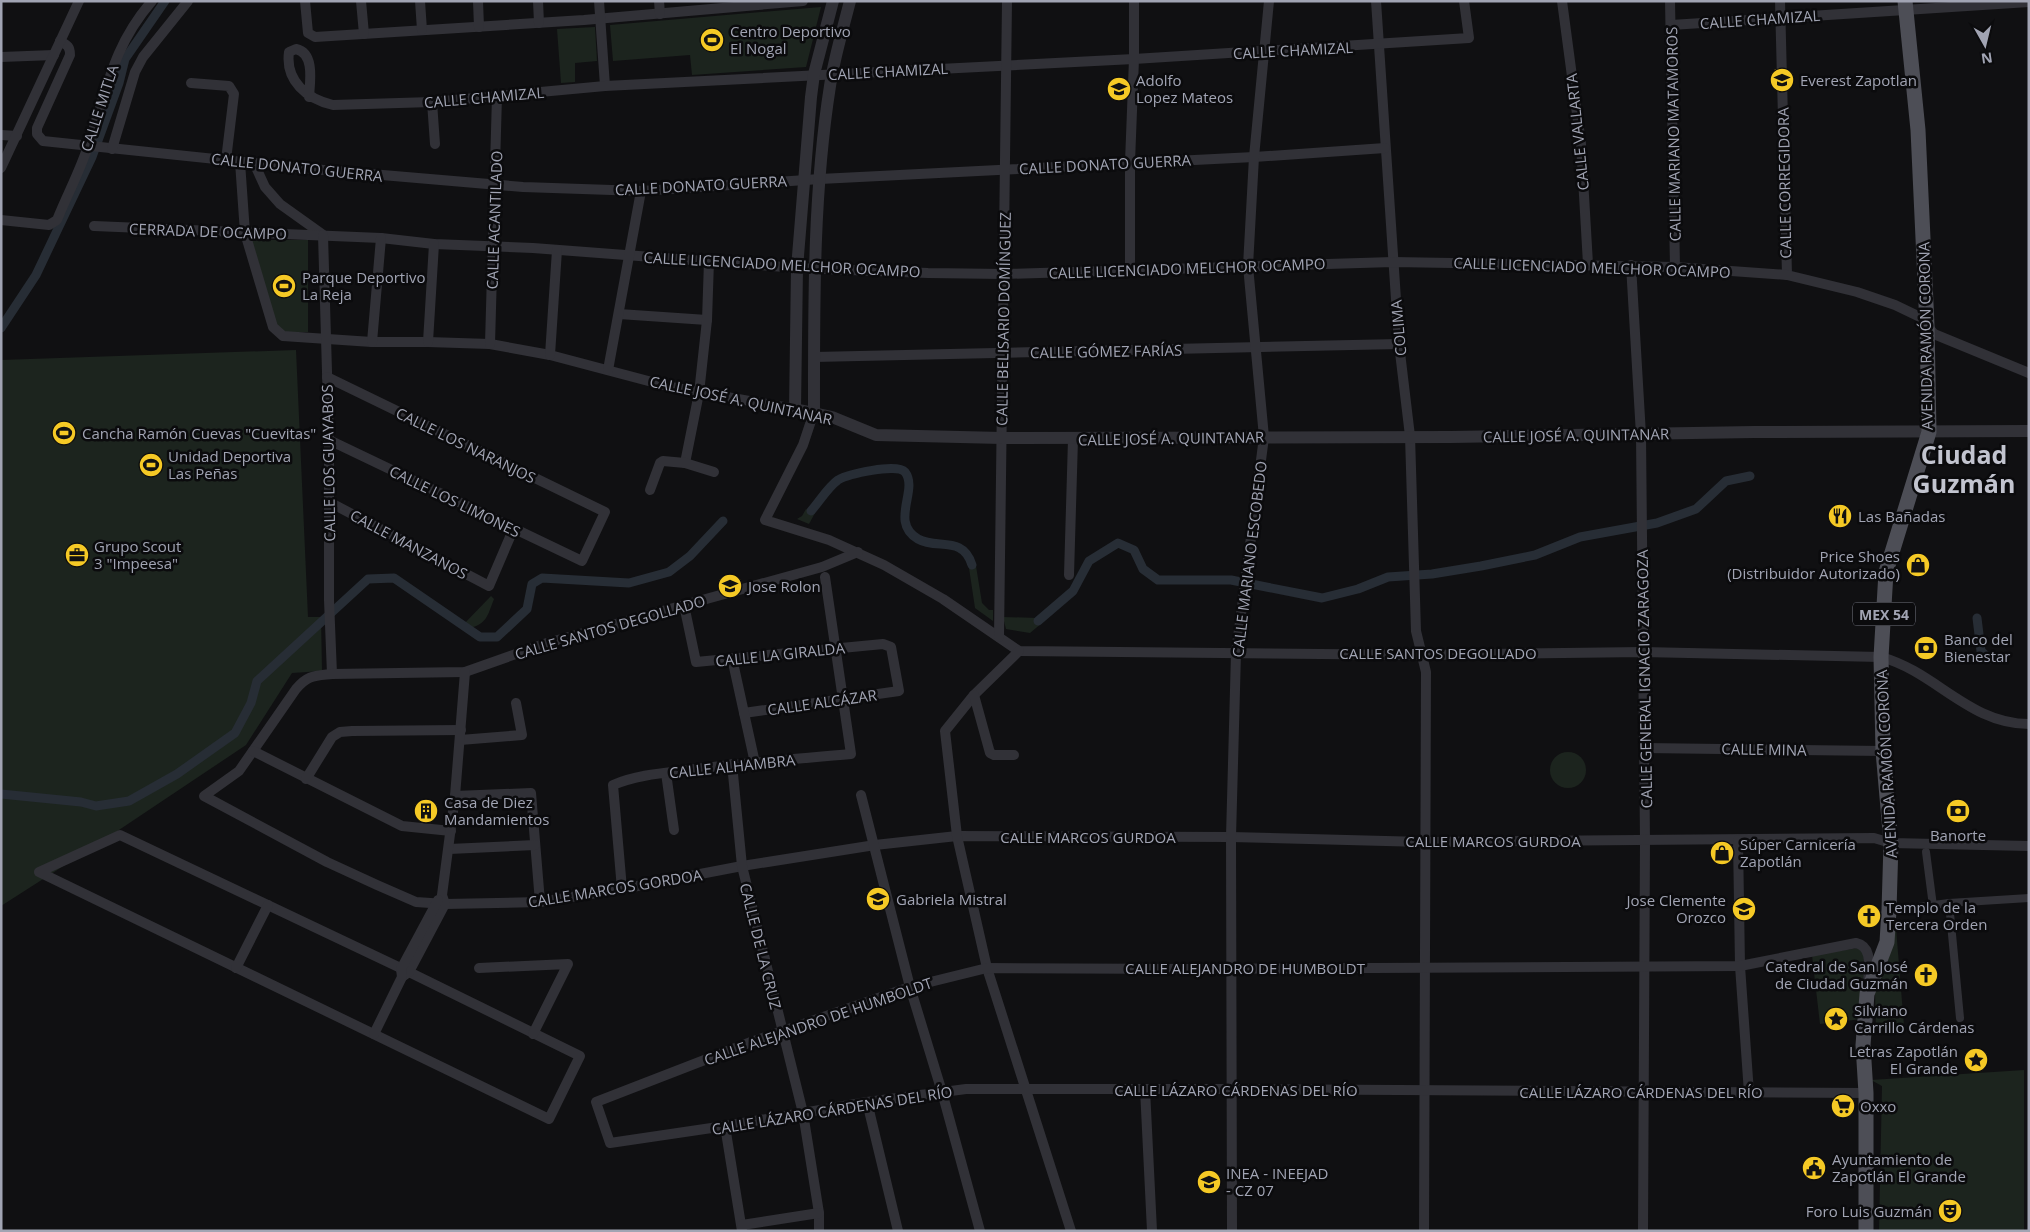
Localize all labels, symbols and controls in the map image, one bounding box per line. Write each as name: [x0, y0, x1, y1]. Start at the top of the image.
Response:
street label: CALLE CHAMIZAL: [1699, 5, 1821, 33]
north arrow: [1960, 20, 2010, 70]
place label: Centro Deportivo El Nogal: [730, 21, 851, 58]
sports icon: Centro Deportivo El Nogal: [699, 27, 725, 53]
street label: CALLE MARIANO MATAMOROS: [1661, 27, 1685, 241]
street label: CALLE CHAMIZAL: [1232, 37, 1354, 63]
text: N: [1980, 48, 1994, 69]
street label: CALLE CHAMIZAL: [827, 58, 949, 84]
street label: CALLE MITLA: [76, 62, 123, 154]
school or university icon: Everest Zapotlan: [1769, 67, 1795, 93]
place label: Adolfo Lopez Mateos: [1136, 70, 1233, 107]
place label: Everest Zapotlan: [1800, 70, 1917, 90]
street label: CALLE VALLARTA: [1561, 72, 1593, 191]
school or university icon: Adolfo Lopez Mateos: [1106, 76, 1132, 102]
street label: CALLE CHAMIZAL: [423, 82, 545, 112]
street label: CALLE CORREGIDORA: [1773, 107, 1795, 259]
street label: CALLE DONATO GUERRA: [210, 148, 384, 186]
street label: CALLE DONATO GUERRA: [1019, 149, 1192, 178]
street label: CALLE ACANTILADO: [482, 150, 506, 290]
street label: CALLE DONATO GUERRA: [615, 170, 788, 199]
street label: CALLE BELISARIO DOMÍNGUEZ: [991, 212, 1015, 426]
street label: CERRADA DE OCAMPO: [129, 218, 287, 244]
street label: AVENIDA RAMÓN CORONA: [1913, 241, 1937, 430]
street label: CALLE LICENCIADO MELCHOR OCAMPO: [643, 247, 921, 281]
street label: CALLE LICENCIADO MELCHOR OCAMPO: [1453, 252, 1731, 282]
street label: CALLE LICENCIADO MELCHOR OCAMPO: [1048, 253, 1326, 283]
place label: Parque Deportivo La Reja: [302, 267, 425, 304]
sports icon: Parque Deportivo La Reja: [271, 273, 297, 299]
street label: COLIMA: [1386, 299, 1410, 357]
street label: CALLE GÓMEZ FARÍAS: [1030, 340, 1182, 362]
street label: CALLE JOSÉ A. QUINTANAR: [648, 371, 835, 429]
street label: CALLE LOS GUAYABOS: [317, 384, 339, 542]
street label: CALLE LOS NARANJOS: [393, 402, 539, 488]
sports icon: Cancha Ramón Cuevas "Cuevitas": [51, 420, 77, 446]
place label: Cancha Ramón Cuevas "Cuevitas": [82, 423, 316, 443]
street label: CALLE JOSÉ A. QUINTANAR: [1483, 423, 1670, 447]
street label: CALLE JOSÉ A. QUINTANAR: [1078, 426, 1265, 450]
district label: Ciudad Guzmán: [1913, 437, 2015, 500]
place label: Unidad Deportiva Las Peñas: [168, 446, 291, 483]
sports icon: Unidad Deportiva Las Peñas: [138, 452, 164, 478]
street label: CALLE MARIANO ESCOBEDO: [1227, 460, 1271, 658]
street label: CALLE LOS LIMONES: [386, 461, 524, 541]
restaurant icon: Las Bañadas: [1827, 503, 1853, 529]
street label: CALLE MANZANOS: [347, 505, 471, 583]
place label: Las Bañadas: [1858, 506, 1945, 526]
place label: Grupo Scout 3 "Impeesa": [94, 536, 181, 573]
office icon: Grupo Scout 3 "Impeesa": [64, 542, 90, 568]
place label: Price Shoes (Distribuidor Autorizado): [1727, 546, 1900, 583]
street label: CALLE GENERAL IGNACIO ZARAGOZA: [1632, 549, 1656, 809]
shop icon: Price Shoes (Distribuidor Autorizado): [1905, 552, 1931, 578]
school or university icon: Jose Rolon: [717, 573, 743, 599]
place label: Jose Rolon: [746, 576, 821, 596]
street label: CALLE SANTOS DEGOLLADO: [512, 590, 708, 664]
road number: MEX 54: [1853, 602, 1915, 626]
place label: Banco del Bienestar: [1944, 629, 2013, 666]
bank icon: Banco del Bienestar: [1913, 635, 1939, 661]
street label: CALLE LA GIRALDA: [714, 637, 846, 671]
street label: CALLE SANTOS DEGOLLADO: [1339, 643, 1537, 663]
street label: AVENIDA RAMÓN CORONA: [1871, 669, 1901, 859]
street label: CALLE ALCÁZAR: [766, 684, 879, 720]
street label: CALLE MINA: [1721, 738, 1807, 760]
street label: CALLE ALHAMBRA: [668, 749, 797, 783]
place label: Casa de Diez Mandamientos: [444, 792, 549, 829]
building icon: Casa de Diez Mandamientos: [413, 798, 439, 824]
bank icon: Banorte: [1945, 798, 1971, 824]
place label: Banorte: [1930, 825, 1986, 845]
street label: CALLE MARCOS GURDOA: [1000, 827, 1176, 847]
street label: CALLE MARCOS GURDOA: [1405, 831, 1581, 851]
place label: Súper Carnicería Zapotlán: [1740, 834, 1856, 871]
shop icon: Súper Carnicería Zapotlán: [1709, 840, 1735, 866]
street label: CALLE MARCOS GORDOA: [526, 864, 704, 912]
street label: CALLE DE LA CRUZ: [736, 881, 786, 1011]
school or university icon: Gabriela Mistral: [865, 886, 891, 912]
place label: Gabriela Mistral: [896, 889, 1007, 909]
place label: Jose Clemente Orozco: [1625, 890, 1726, 927]
school or university icon: Jose Clemente Orozco: [1731, 896, 1757, 922]
place label: Templo de la Tercera Orden: [1886, 897, 1987, 934]
church icon: Templo de la Tercera Orden: [1856, 903, 1882, 929]
place label: Catedral de San José de Ciudad Guzmán: [1765, 956, 1908, 993]
street label: CALLE ALEJANDRO DE HUMBOLDT: [1125, 958, 1366, 978]
church icon: Catedral de San José de Ciudad Guzmán: [1913, 962, 1939, 988]
street label: CALLE ALEJANDRO DE HUMBOLDT: [701, 972, 935, 1070]
place label: Silviano Carrillo Cárdenas: [1854, 1000, 1975, 1037]
place icon: Silviano Carrillo Cárdenas: [1823, 1006, 1849, 1032]
place label: Letras Zapotlán El Grande: [1849, 1041, 1958, 1078]
place icon: Letras Zapotlán El Grande: [1963, 1047, 1989, 1073]
street label: CALLE LÁZARO CÁRDENAS DEL RÍO: [1114, 1080, 1358, 1100]
street label: CALLE LÁZARO CÁRDENAS DEL RÍO: [710, 1081, 954, 1139]
street label: CALLE LÁZARO CÁRDENAS DEL RÍO: [1519, 1082, 1763, 1102]
supermarket icon: Oxxo: [1830, 1093, 1856, 1119]
place label: Oxxo: [1860, 1096, 1896, 1116]
place label: Ayuntamiento de Zapotlán El Grande: [1832, 1149, 1966, 1186]
public building icon: Ayuntamiento de Zapotlán El Grande: [1801, 1155, 1827, 1181]
place label: INEA - INEEJAD - CZ 07: [1226, 1163, 1328, 1200]
school or university icon: INEA - INEEJAD - CZ 07: [1196, 1169, 1222, 1195]
theatre icon: Foro Luis Guzmán: [1937, 1198, 1963, 1224]
place label: Foro Luis Guzmán: [1806, 1201, 1932, 1221]

